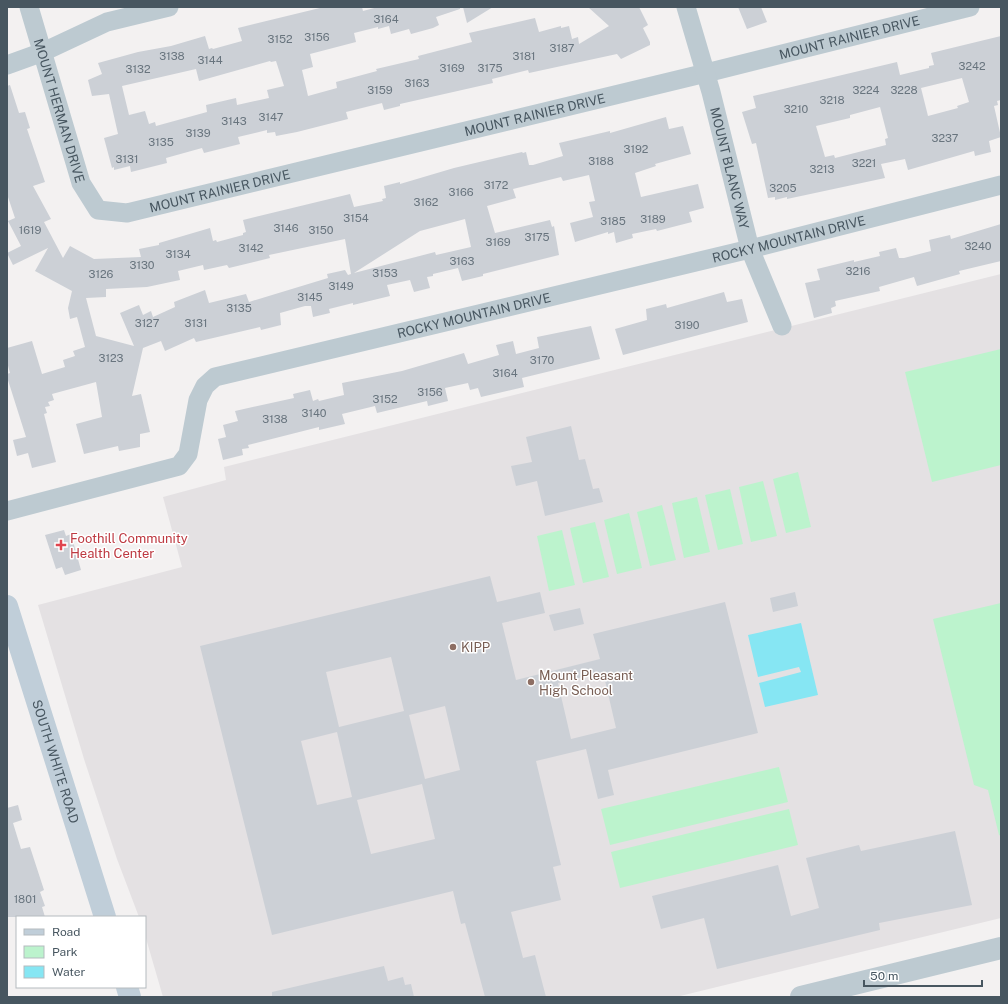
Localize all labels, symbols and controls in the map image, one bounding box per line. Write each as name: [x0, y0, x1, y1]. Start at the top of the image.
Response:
street label: MOUNT RAINIER DRIVE: [777, 12, 921, 62]
house number: 3164: [373, 13, 399, 25]
house number: 3156: [304, 31, 330, 43]
house number: 3152: [267, 33, 293, 45]
street label: MOUNT HERMAN DRIVE: [31, 37, 88, 184]
house number: 3187: [550, 42, 575, 54]
house number: 3138: [159, 50, 185, 62]
house number: 3181: [512, 50, 536, 62]
house number: 3144: [197, 54, 223, 66]
house number: 3242: [959, 60, 986, 72]
house number: 3169: [439, 62, 465, 74]
house number: 3175: [477, 62, 503, 74]
house number: 3132: [126, 63, 151, 75]
house number: 3163: [404, 77, 430, 89]
house number: 3159: [367, 84, 393, 96]
house number: 3224: [853, 84, 880, 96]
house number: 3228: [890, 84, 918, 96]
street label: MOUNT RAINIER DRIVE: [463, 90, 607, 139]
house number: 3218: [819, 94, 845, 106]
house number: 3210: [784, 103, 809, 115]
street label: MOUNT BLANC WAY: [708, 106, 752, 231]
house number: 3147: [259, 111, 284, 123]
house number: 3143: [221, 115, 247, 127]
house number: 3139: [185, 127, 211, 139]
house number: 3237: [932, 132, 959, 144]
house number: 3135: [148, 136, 174, 148]
house number: 3192: [624, 143, 649, 155]
house number: 3131: [116, 153, 138, 165]
house number: 3188: [588, 155, 614, 167]
house number: 3221: [852, 157, 876, 169]
house number: 3213: [810, 163, 835, 175]
street label: MOUNT RAINIER DRIVE: [148, 166, 292, 215]
house number: 3172: [484, 179, 509, 191]
house number: 3205: [769, 182, 797, 194]
house number: 3166: [448, 186, 474, 198]
house number: 3162: [414, 196, 439, 208]
house number: 3154: [343, 212, 369, 224]
street label: ROCKY MOUNTAIN DRIVE: [711, 212, 867, 265]
house number: 3189: [640, 213, 666, 225]
house number: 3185: [600, 215, 626, 227]
house number: 3146: [273, 222, 299, 234]
house number: 1619: [19, 224, 41, 236]
house number: 3150: [308, 224, 334, 236]
house number: 3175: [524, 231, 550, 243]
house number: 3169: [485, 236, 511, 248]
house number: 3240: [964, 240, 992, 252]
house number: 3142: [239, 242, 264, 254]
house number: 3134: [165, 248, 191, 260]
house number: 3163: [449, 255, 475, 267]
house number: 3130: [130, 259, 155, 271]
house number: 3216: [846, 265, 871, 277]
house number: 3153: [372, 267, 398, 279]
house number: 3126: [89, 268, 114, 280]
house number: 3149: [328, 280, 354, 292]
street label: ROCKY MOUNTAIN DRIVE: [395, 289, 552, 341]
house number: 3145: [297, 291, 323, 303]
house number: 3135: [226, 302, 252, 314]
house number: 3127: [135, 317, 160, 329]
house number: 3131: [185, 317, 207, 329]
house number: 3190: [675, 319, 700, 331]
house number: 3123: [99, 352, 124, 364]
house number: 3170: [530, 354, 555, 366]
house number: 3164: [492, 367, 518, 379]
house number: 3156: [417, 386, 443, 398]
house number: 3152: [372, 393, 398, 405]
house number: 3140: [301, 407, 327, 419]
house number: 3138: [262, 413, 288, 425]
place label: Foothill Community Health Center: [70, 531, 188, 561]
marker: Foothill Community Health Center: [55, 539, 67, 551]
place label: KIPP: [461, 640, 490, 655]
marker: KIPP: [448, 642, 458, 652]
place label: Mount Pleasant High School: [539, 668, 633, 698]
marker: Mount Pleasant High School: [526, 677, 536, 687]
street label: SOUTH WHITE ROAD: [30, 698, 82, 825]
house number: 1801: [14, 893, 36, 905]
legend: [16, 916, 146, 988]
text: Road: [52, 925, 80, 939]
text: Park: [52, 945, 78, 959]
scale bar: [864, 962, 982, 988]
text: Water: [52, 965, 86, 979]
text: 50 m: [870, 969, 898, 983]

